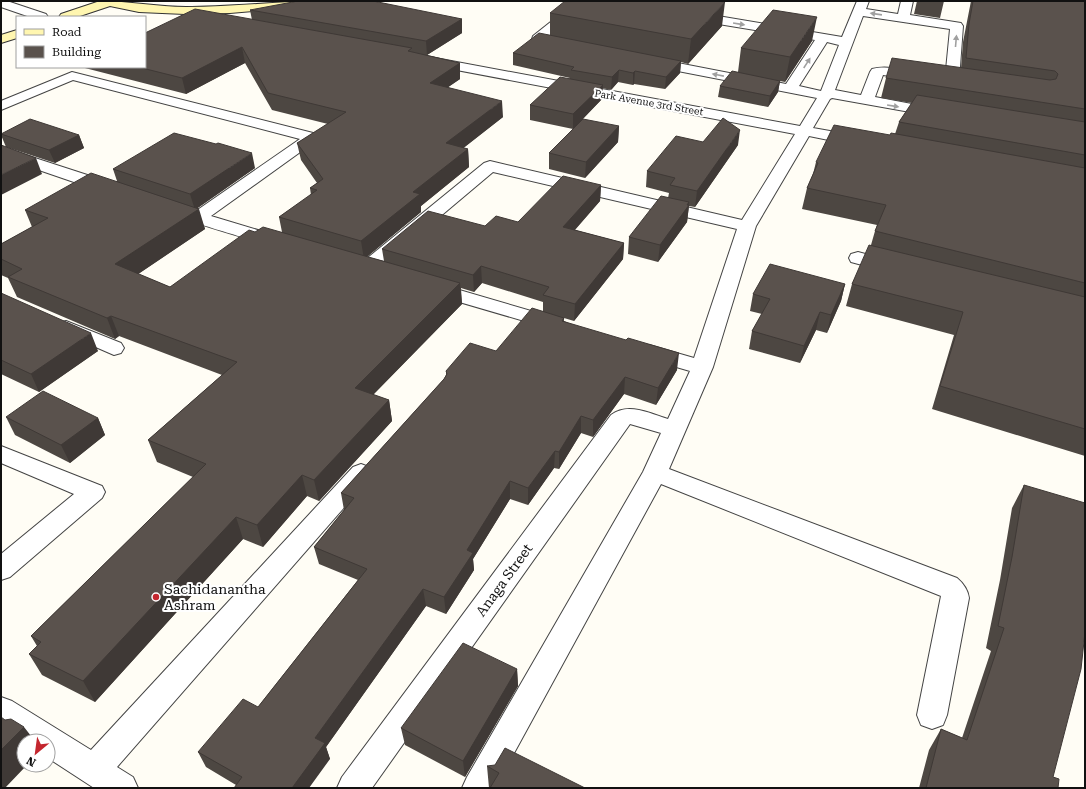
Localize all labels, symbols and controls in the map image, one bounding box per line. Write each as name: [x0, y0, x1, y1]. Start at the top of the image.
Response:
one-way arrow: [870, 11, 882, 17]
legend: [16, 16, 146, 68]
one-way arrow: [733, 21, 745, 27]
text: Road: [52, 25, 82, 39]
one-way arrow: [952, 35, 959, 47]
text: Building: [52, 45, 101, 59]
one-way arrow: [803, 58, 811, 68]
one-way arrow: [712, 72, 725, 78]
street label: Park Avenue 3rd Street: [594, 88, 704, 118]
one-way arrow: [887, 103, 899, 109]
street label: Anaga Street: [472, 541, 536, 619]
place label: Sachidanantha Ashram: [164, 581, 266, 613]
marker: Sachidanantha Ashram: [151, 592, 161, 602]
north arrow: [16, 733, 56, 773]
text: N: [24, 753, 38, 769]

